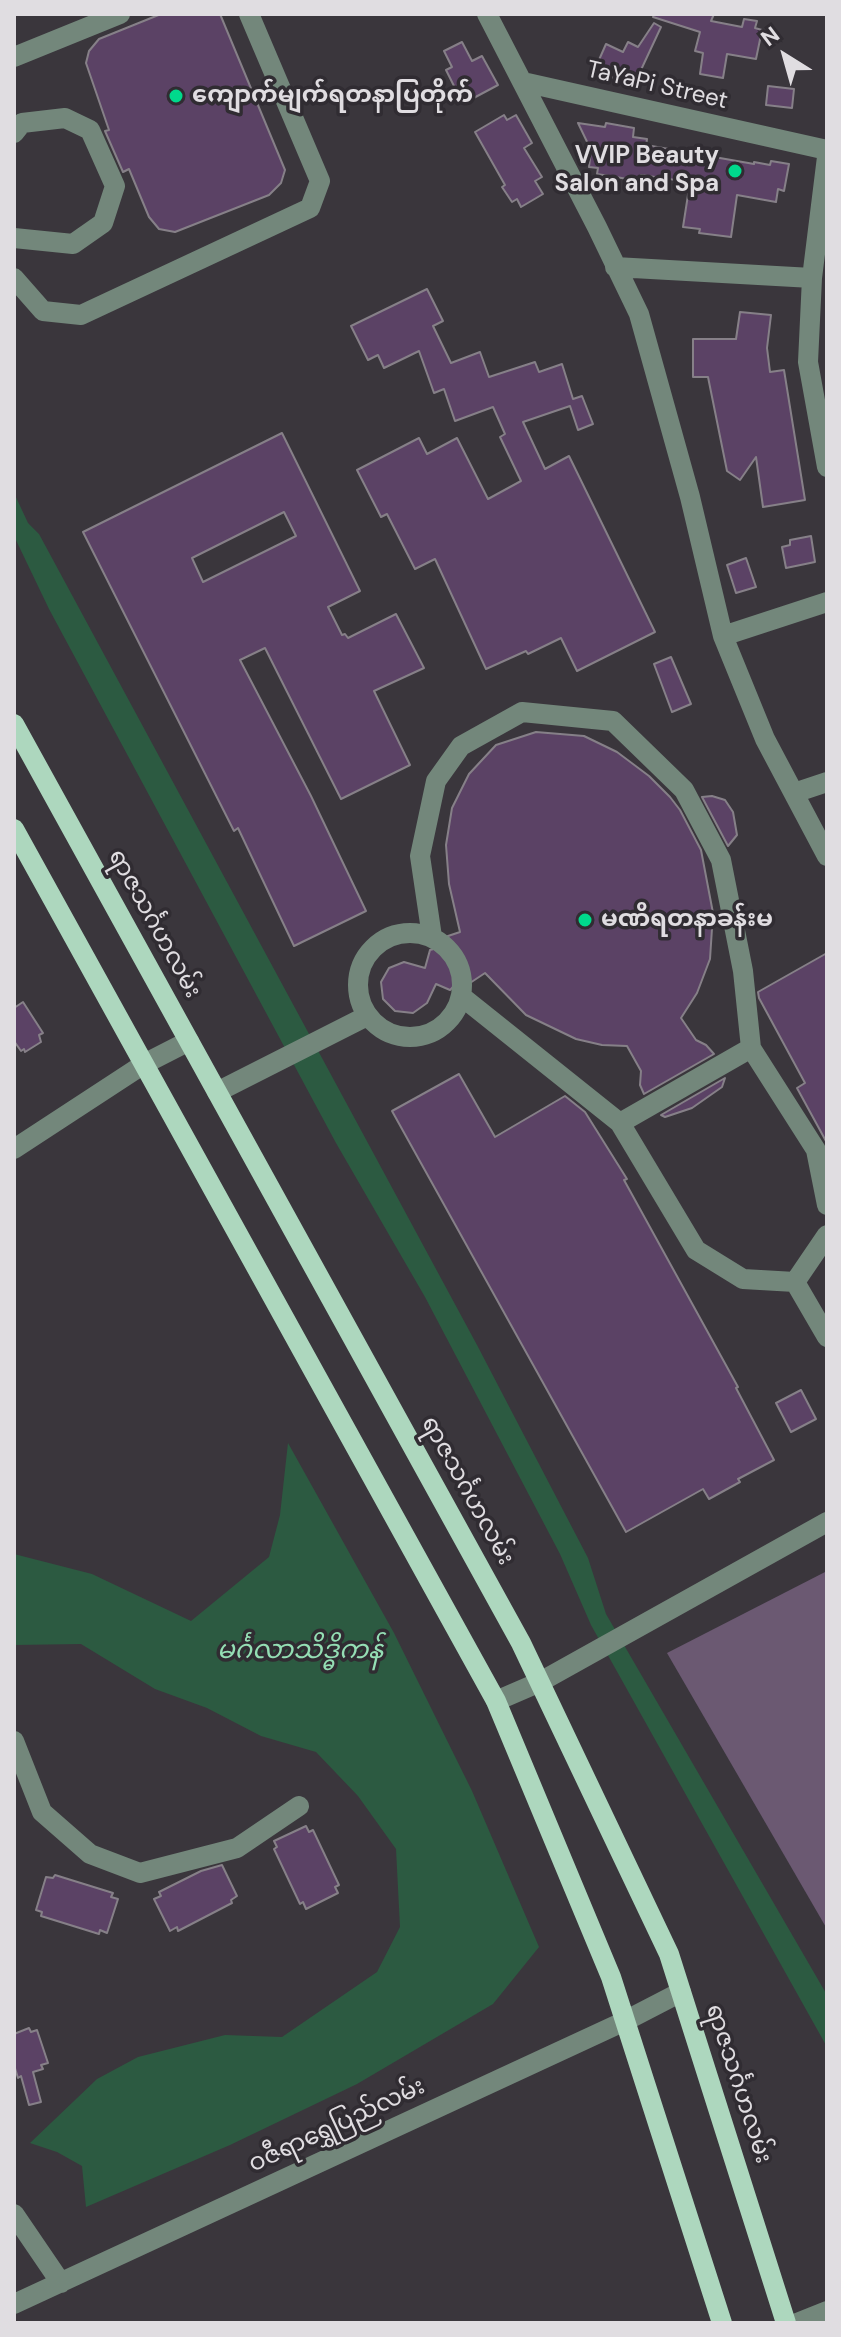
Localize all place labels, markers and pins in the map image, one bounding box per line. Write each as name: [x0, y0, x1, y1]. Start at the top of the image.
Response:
place label: ကျောက်မျက်ရတနာပြတိုက်: [192, 82, 473, 110]
marker: ကျောက်မျက်ရတနာပြတိုက်: [167, 87, 185, 105]
place label: VVIP Beauty Salon and Spa: [554, 143, 719, 199]
marker: VVIP Beauty Salon and Spa: [726, 162, 744, 180]
place label: မဏိရတနာခန်းမ: [601, 906, 773, 934]
marker: မဏိရတနာခန်းမ: [576, 911, 594, 929]

